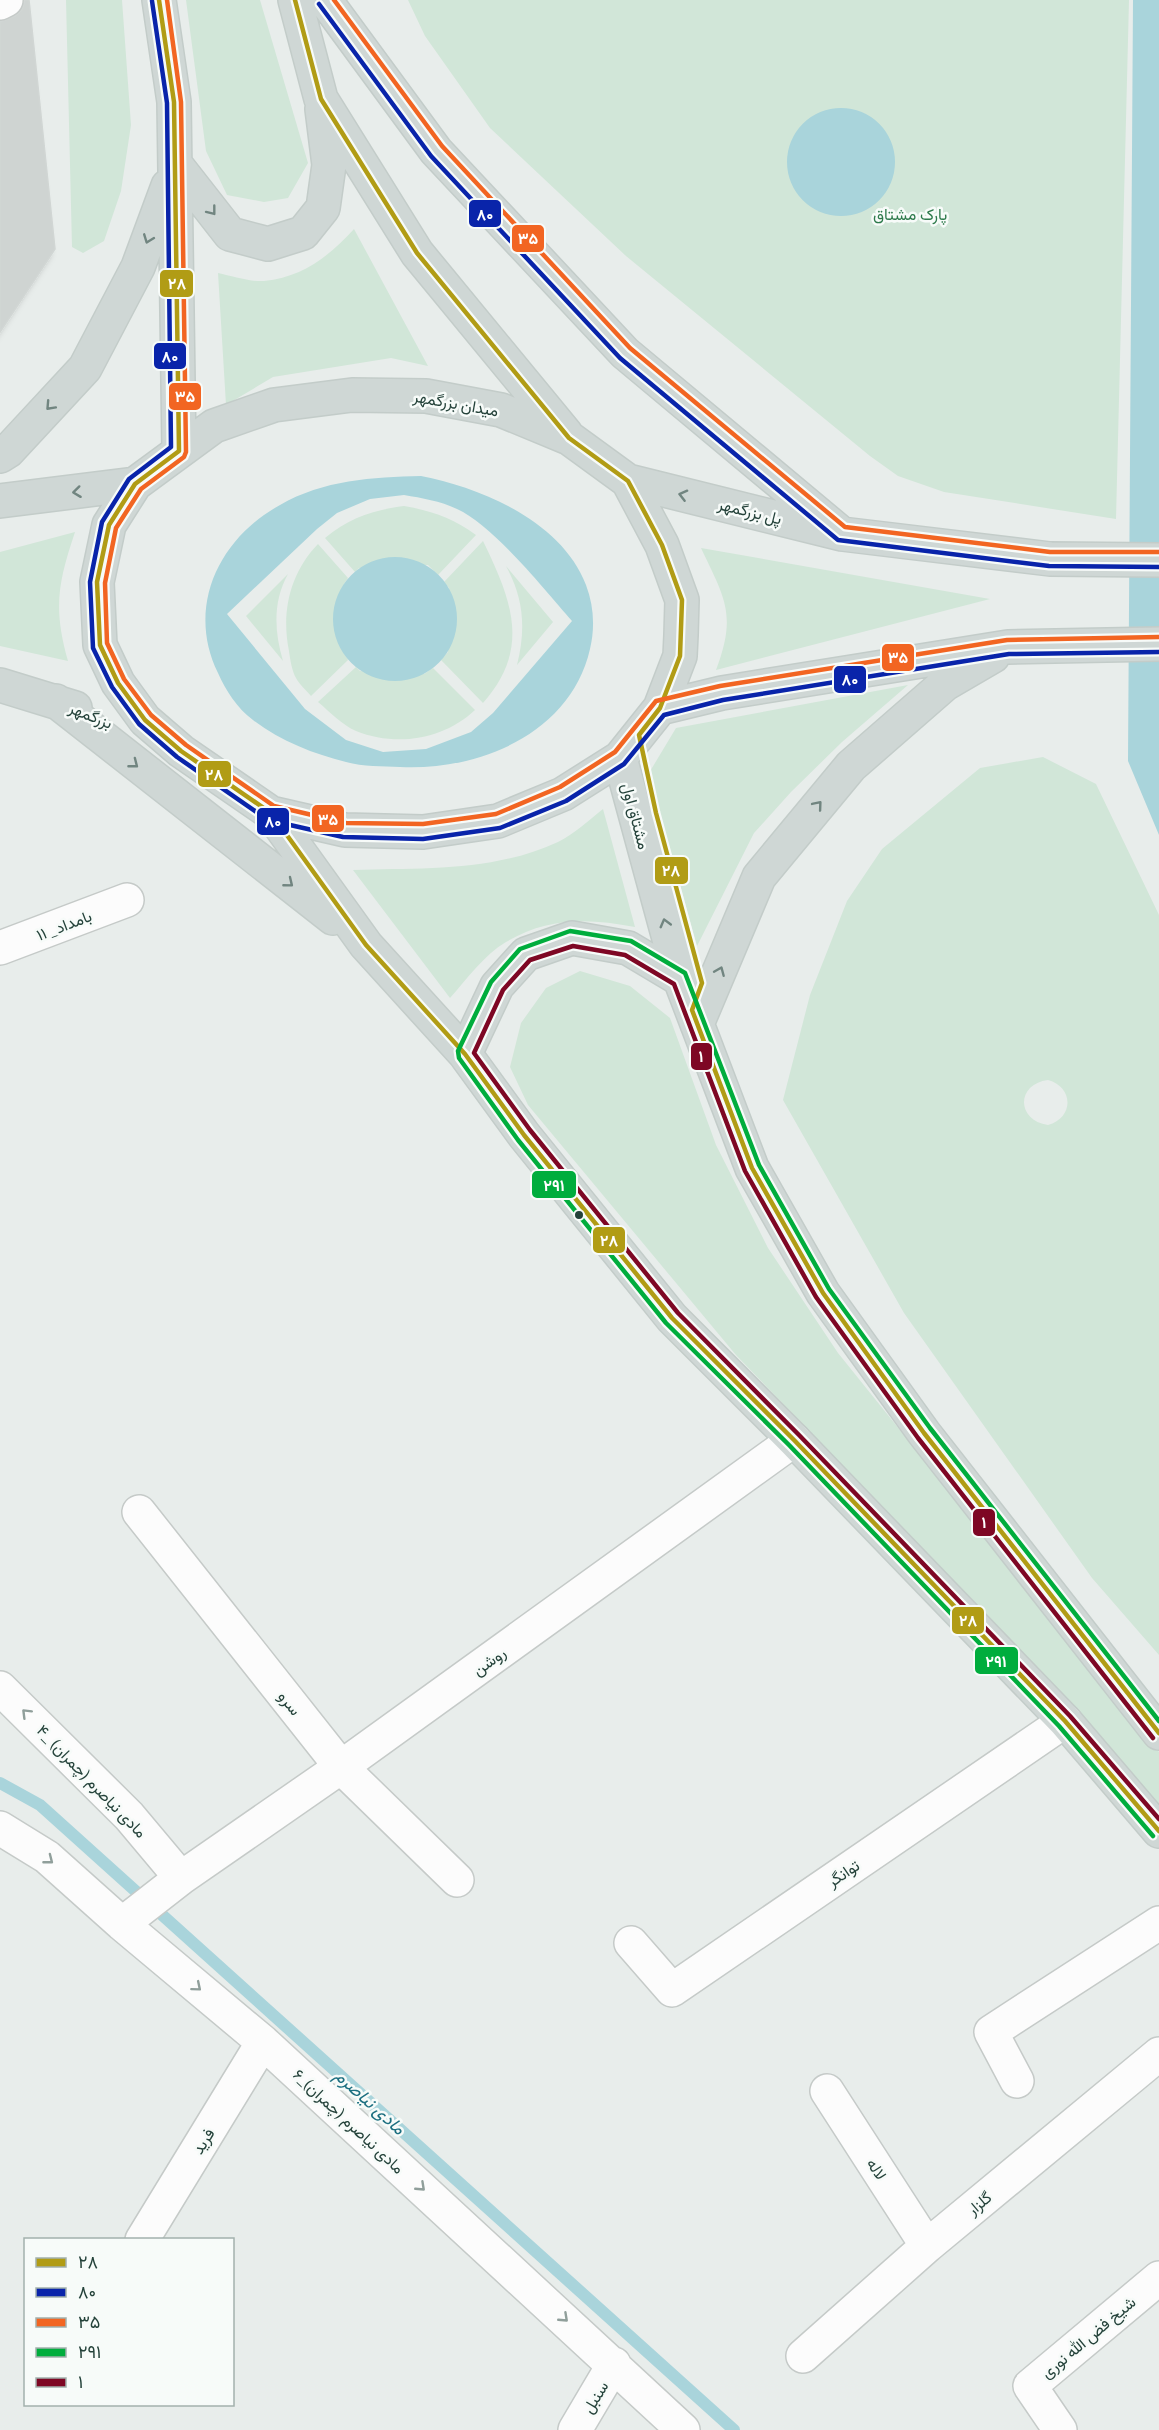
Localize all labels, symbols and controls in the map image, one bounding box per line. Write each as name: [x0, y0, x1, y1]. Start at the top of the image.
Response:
line badge: ۸۰: [468, 199, 502, 228]
text: ۸۰: [477, 203, 493, 225]
park label: پارک مشتاق: [873, 203, 947, 226]
one-way arrow: [205, 204, 216, 215]
line badge: ۳۵: [511, 224, 545, 253]
text: ۳۵: [518, 227, 539, 249]
one-way arrow: [143, 233, 156, 244]
line badge: ۲۸: [159, 269, 194, 298]
text: ۲۸: [168, 272, 186, 294]
line badge: ۸۰: [153, 342, 187, 370]
text: ۸۰: [162, 345, 178, 367]
line badge: ۳۵: [168, 382, 202, 411]
text: ۳۵: [175, 385, 196, 407]
street label: میدان بزرگمهر: [411, 385, 500, 421]
one-way arrow: [46, 399, 57, 409]
one-way arrow: [72, 485, 81, 497]
one-way arrow: [678, 489, 688, 502]
street label: پل بزرگمهر: [715, 492, 784, 531]
line badge: ۳۵: [881, 643, 915, 672]
text: ۳۵: [888, 646, 909, 668]
line badge: ۸۰: [833, 665, 867, 694]
text: ۸۰: [842, 668, 858, 690]
street label: بزرگمهر: [65, 696, 116, 734]
one-way arrow: [128, 756, 139, 767]
line badge: ۲۸: [197, 760, 232, 788]
text: ۲۸: [205, 763, 223, 785]
street label: مشتاق اول: [617, 780, 655, 852]
one-way arrow: [811, 801, 822, 812]
line badge: ۳۵: [311, 804, 345, 833]
line badge: ۸۰: [256, 807, 290, 836]
text: ۳۵: [318, 808, 339, 830]
text: ۸۰: [265, 810, 281, 832]
line badge: ۲۸: [654, 856, 689, 885]
text: ۲۸: [662, 859, 680, 881]
one-way arrow: [282, 875, 293, 886]
street label: ۱۱ _بامداد: [33, 904, 95, 946]
one-way arrow: [660, 918, 672, 929]
one-way arrow: [712, 966, 724, 977]
line badge: ۱: [690, 1042, 713, 1071]
text: ۱: [699, 1045, 703, 1067]
line badge: ۲۹۱: [531, 1170, 577, 1199]
text: ۲۹۱: [543, 1174, 565, 1196]
unlabelled marker: [573, 1209, 585, 1221]
line badge: ۲۸: [592, 1226, 626, 1254]
text: ۲۸: [600, 1229, 618, 1251]
line badge: ۱: [972, 1508, 996, 1537]
text: ۱: [982, 1511, 986, 1533]
line badge: ۲۸: [951, 1606, 985, 1635]
text: ۲۸: [959, 1609, 977, 1631]
street label: روشن: [468, 1641, 510, 1681]
line badge: ۲۹۱: [974, 1646, 1019, 1675]
text: ۲۹۱: [985, 1650, 1007, 1672]
street label: سرو: [273, 1686, 307, 1720]
one-way arrow: [23, 1709, 33, 1720]
street label: ۴_ مادی نیاصرم (چمران): [31, 1720, 152, 1843]
one-way arrow: [42, 1852, 53, 1863]
street label: توانگر: [822, 1854, 864, 1892]
one-way arrow: [190, 1980, 201, 1991]
water label: مادی نیاصرم: [329, 2062, 411, 2140]
street label: ۶_مادی نیاصرم (چمران): [288, 2064, 409, 2179]
street label: فرید: [187, 2124, 219, 2158]
street label: لاله: [862, 2154, 892, 2184]
one-way arrow: [414, 2180, 424, 2191]
street label: گلزار: [961, 2186, 996, 2221]
legend: [24, 2238, 234, 2406]
text: ۲۸: [78, 2249, 98, 2274]
text: ۸۰: [78, 2279, 96, 2304]
street label: شیخ فض الله نوری: [1036, 2291, 1141, 2384]
text: ۳۵: [78, 2309, 100, 2334]
one-way arrow: [557, 2311, 568, 2322]
text: ۲۹۱: [78, 2339, 101, 2364]
text: ۱: [78, 2369, 83, 2394]
street label: سنبل: [577, 2377, 613, 2417]

